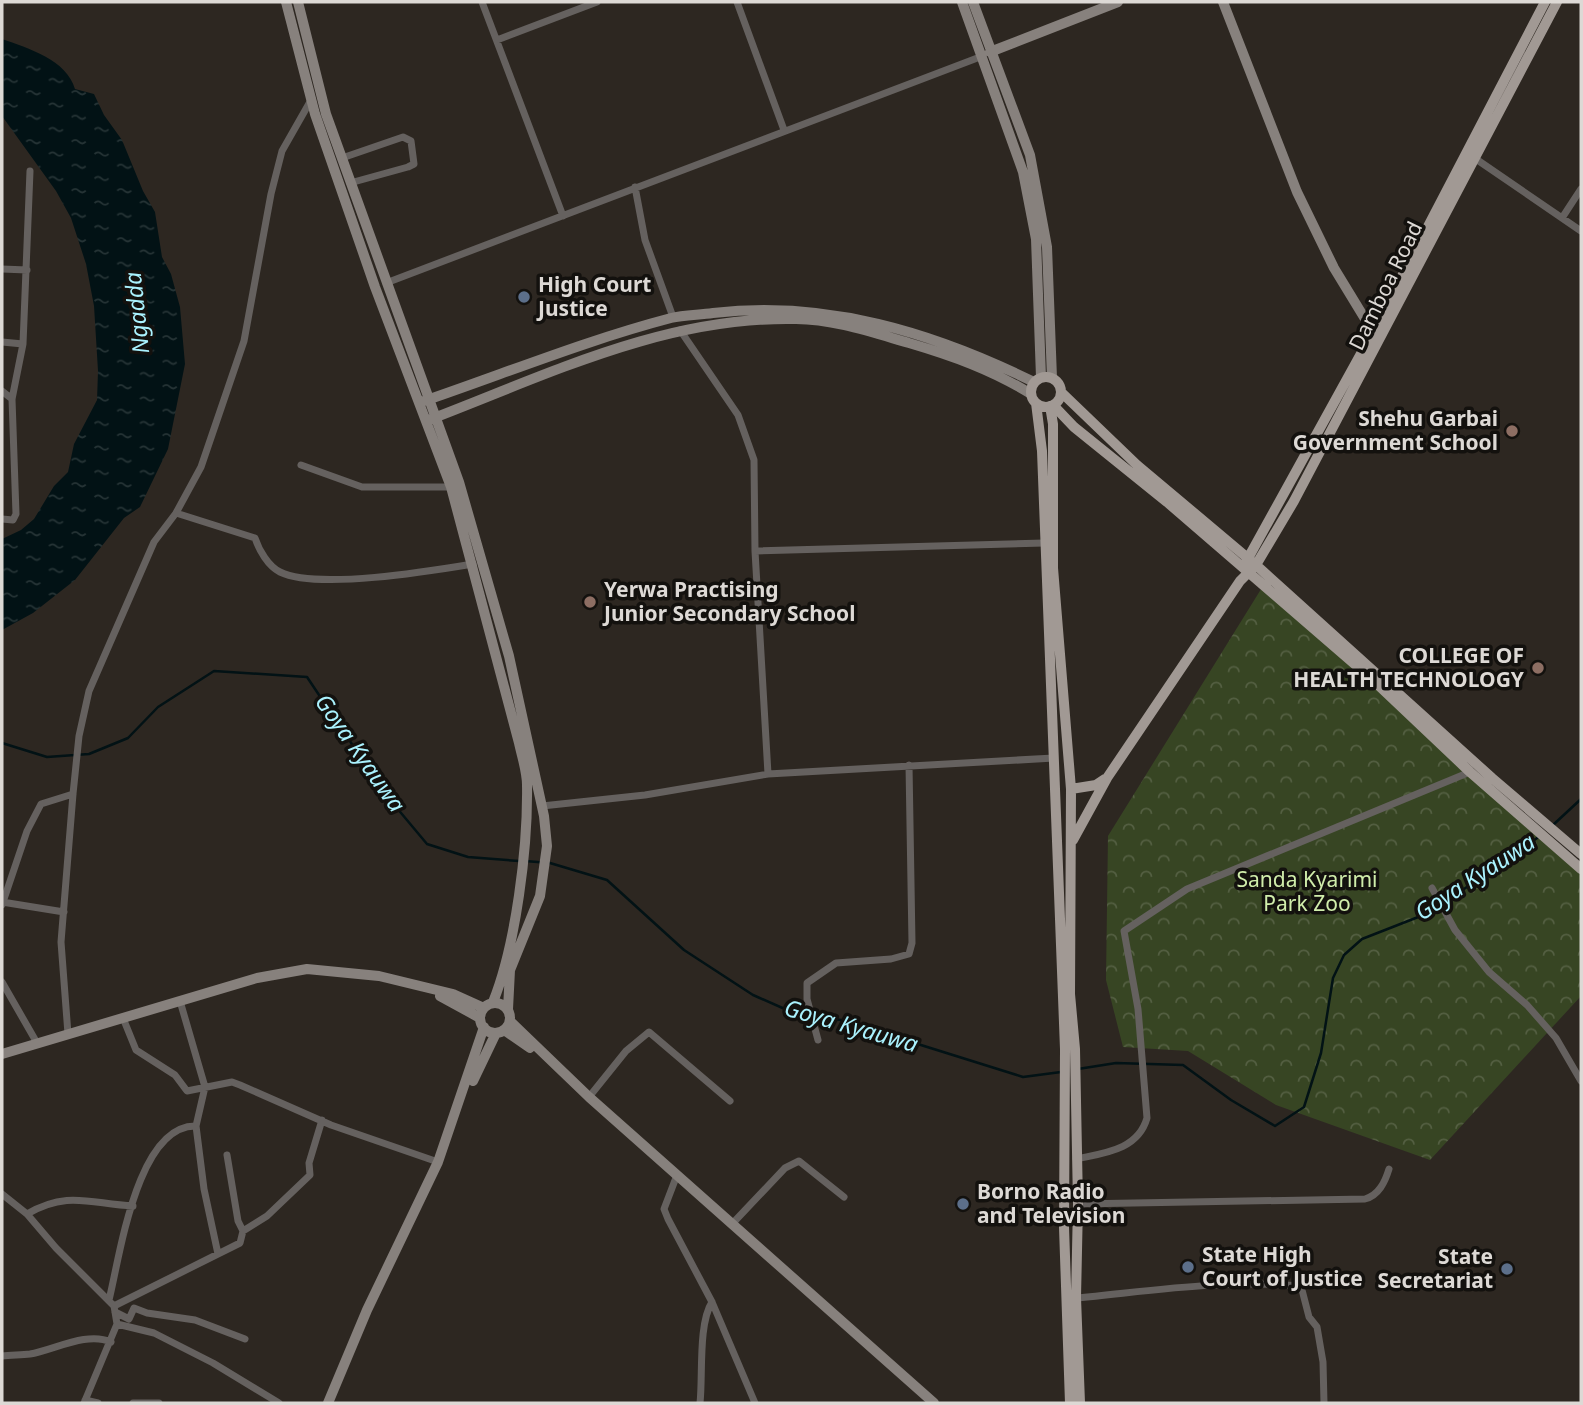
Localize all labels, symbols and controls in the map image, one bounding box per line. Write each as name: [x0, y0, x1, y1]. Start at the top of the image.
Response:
street label: Damboa Road: [1342, 216, 1428, 355]
water label: Ngadda: [116, 270, 156, 356]
place label: High Court Justice: [536, 270, 651, 322]
marker: High Court Justice: [516, 289, 532, 305]
place label: Shehu Garbai Government School: [1293, 404, 1498, 456]
marker: Shehu Garbai Government School: [1504, 423, 1520, 439]
place label: Yerwa Practising Junior Secondary School: [602, 575, 855, 627]
marker: Yerwa Practising Junior Secondary School: [582, 594, 598, 610]
place label: COLLEGE OF HEALTH TECHNOLOGY: [1293, 641, 1525, 693]
marker: COLLEGE OF HEALTH TECHNOLOGY: [1530, 660, 1546, 676]
water label: Goya Kyauwa: [308, 687, 413, 818]
water label: Goya Kyauwa: [1408, 825, 1541, 927]
park label: Sanda Kyarimi Park Zoo: [1236, 865, 1378, 917]
water label: Goya Kyauwa: [781, 991, 922, 1059]
place label: Borno Radio and Television: [977, 1177, 1125, 1229]
marker: Borno Radio and Television: [955, 1196, 971, 1212]
place label: State High Court of Justice: [1202, 1240, 1363, 1292]
place label: State Secretariat: [1378, 1242, 1493, 1294]
marker: State High Court of Justice: [1180, 1259, 1196, 1275]
marker: State Secretariat: [1499, 1261, 1515, 1277]

